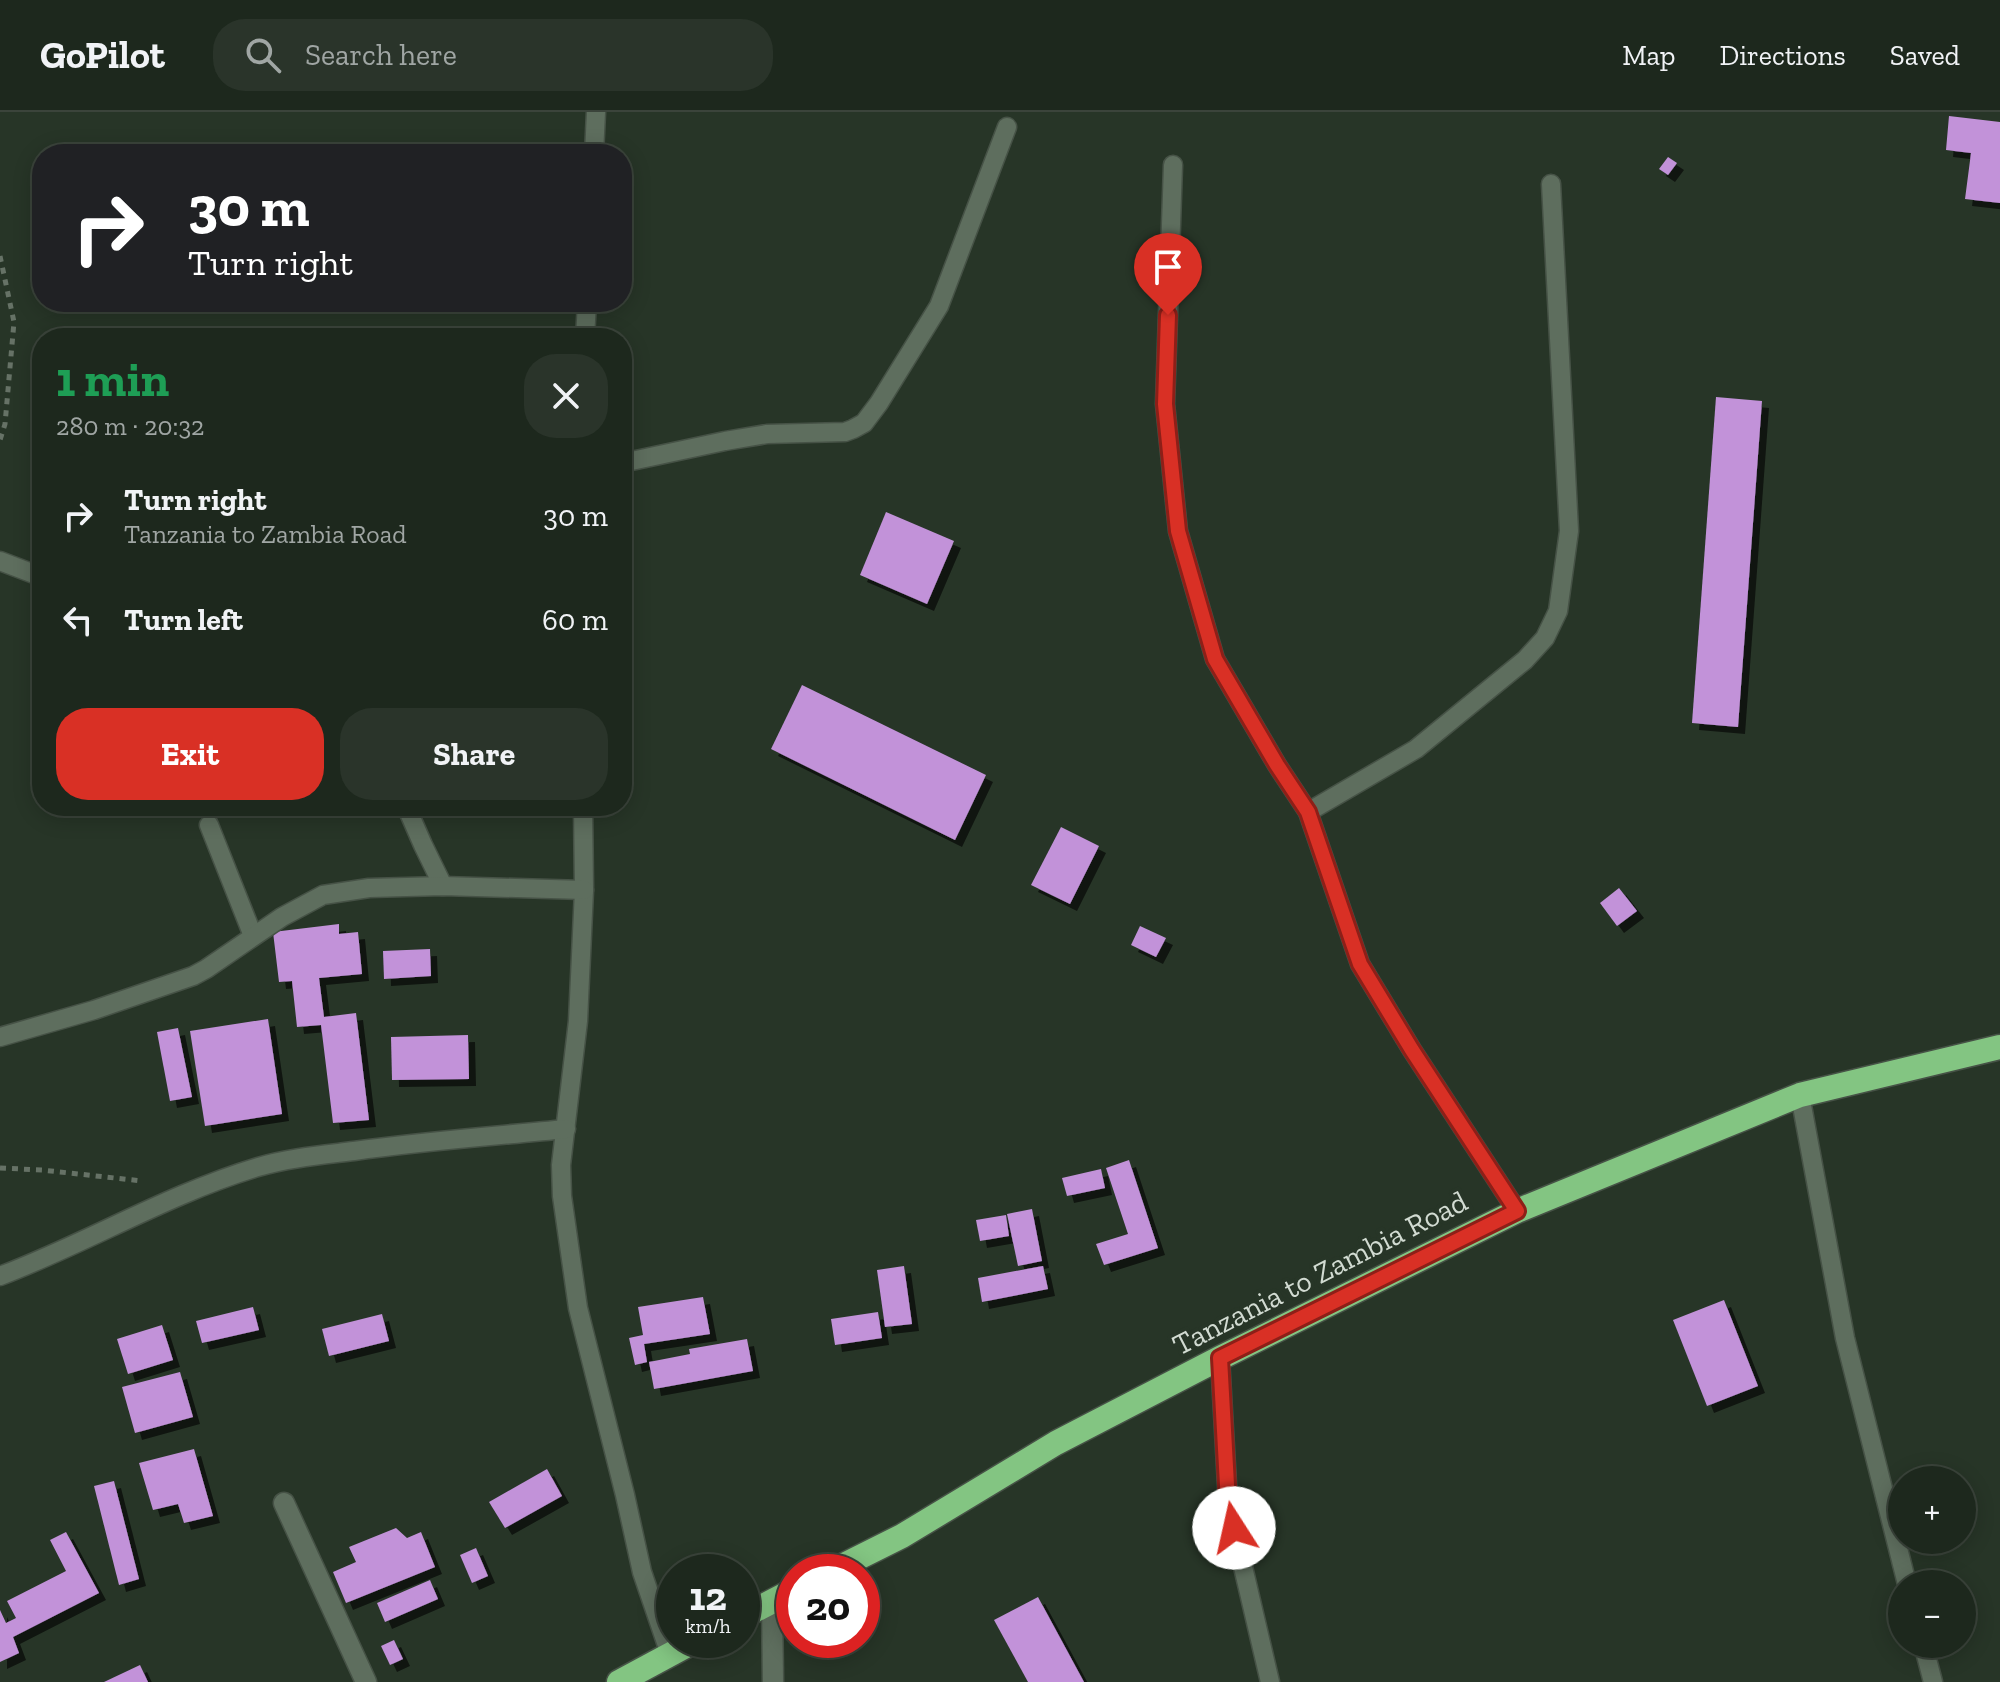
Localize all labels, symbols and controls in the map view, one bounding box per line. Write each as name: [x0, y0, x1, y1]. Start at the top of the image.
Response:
search box: [213, 19, 773, 91]
text: GoPilot: [40, 32, 165, 78]
icon: search: [241, 33, 285, 77]
text: Search here: [305, 37, 457, 73]
text: Map: [1622, 39, 1675, 72]
text: Directions: [1719, 39, 1846, 72]
text: Saved: [1890, 39, 1960, 72]
text: 30 m: [188, 173, 310, 240]
icon: right: [56, 176, 160, 280]
pin: [1134, 233, 1202, 315]
text: Turn right: [188, 241, 353, 284]
icon: arrive: [1146, 245, 1190, 289]
text: 1 min: [56, 351, 169, 408]
button: close: [524, 354, 608, 438]
text: 280 m · 20:32: [56, 410, 205, 442]
text: Turn right: [124, 482, 266, 518]
icon: right: [56, 494, 100, 538]
text: 30 m: [543, 498, 608, 534]
text: Tanzania to Zambia Road: [124, 518, 407, 550]
icon: left: [56, 598, 100, 642]
text: Turn left: [124, 602, 243, 638]
text: 60 m: [542, 602, 608, 638]
button: Exit: [56, 708, 324, 800]
button: Share: [340, 708, 608, 800]
street label: Tanzania to Zambia Road: [1167, 1183, 1474, 1363]
map controls: [1888, 1466, 1976, 1658]
button: +: [1888, 1466, 1976, 1554]
position arrow: [1192, 1486, 1276, 1570]
speed limit sign: 20: [776, 1554, 880, 1658]
button: −: [1888, 1570, 1976, 1658]
text: 12: [689, 1572, 727, 1620]
text: km/h: [685, 1614, 731, 1638]

